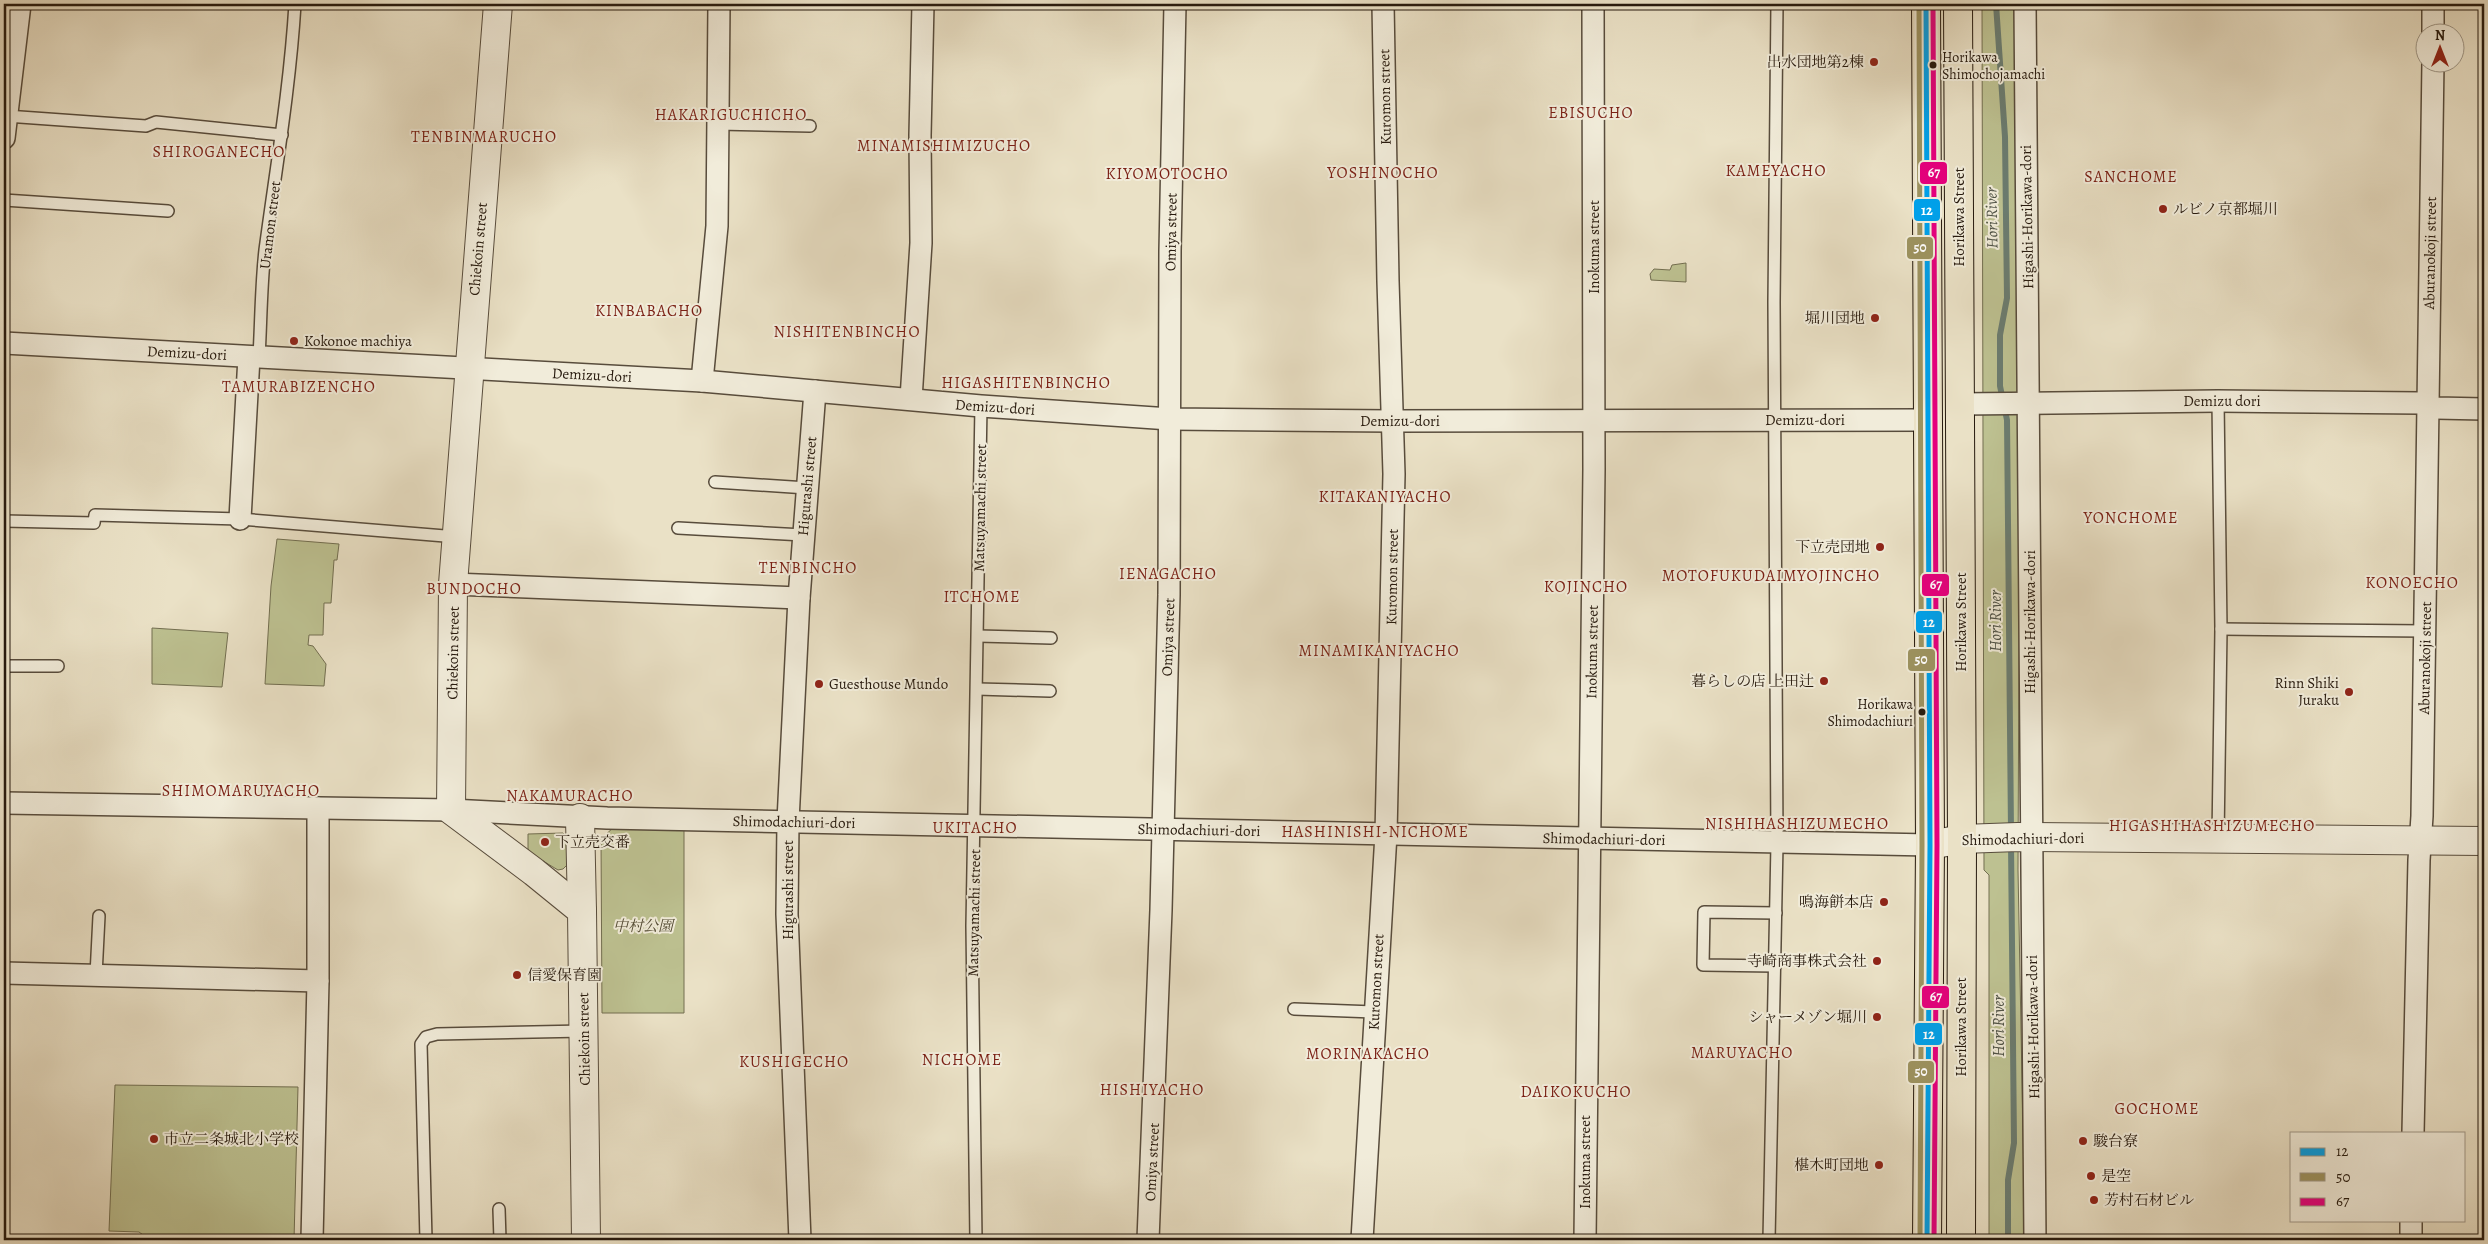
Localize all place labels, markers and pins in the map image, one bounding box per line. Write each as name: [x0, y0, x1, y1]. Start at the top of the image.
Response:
place label: Horikawa Shimochojamachi: [1942, 48, 2045, 84]
place label: 出水団地第2棟: [1767, 52, 1864, 72]
marker: 出水団地第2棟: [1868, 56, 1880, 68]
marker: Horikawa Shimochojamachi: [1928, 60, 1938, 70]
place label: ルビノ京都堀川: [2173, 199, 2278, 219]
marker: ルビノ京都堀川: [2157, 203, 2169, 215]
place label: 堀川団地: [1805, 308, 1865, 328]
marker: 堀川団地: [1869, 312, 1881, 324]
place label: Kokonoe machiya: [304, 331, 412, 351]
marker: Kokonoe machiya: [288, 335, 300, 347]
place label: 下立売団地: [1795, 537, 1870, 557]
marker: 下立売団地: [1874, 541, 1886, 553]
place label: 暮らしの店 上田辻: [1691, 671, 1814, 691]
place label: Rinn Shiki Juraku: [2275, 673, 2340, 710]
place label: Guesthouse Mundo: [829, 674, 948, 694]
marker: 暮らしの店 上田辻: [1818, 675, 1830, 687]
marker: Guesthouse Mundo: [813, 678, 825, 690]
marker: Rinn Shiki Juraku: [2343, 686, 2355, 698]
place label: Horikawa Shimodachiuri: [1827, 695, 1913, 731]
marker: Horikawa Shimodachiuri: [1917, 707, 1927, 717]
place label: 下立売交番: [555, 832, 630, 852]
marker: 下立売交番: [539, 836, 551, 848]
place label: 鳴海餅本店: [1799, 892, 1874, 912]
marker: 鳴海餅本店: [1878, 896, 1890, 908]
place label: 寺崎商事株式会社: [1747, 951, 1867, 971]
marker: 寺崎商事株式会社: [1871, 955, 1883, 967]
place label: 信愛保育園: [527, 965, 602, 985]
marker: 信愛保育園: [511, 969, 523, 981]
place label: シャーメゾン堀川: [1748, 1007, 1867, 1027]
marker: シャーメゾン堀川: [1871, 1011, 1883, 1023]
place label: 市立二条城北小学校: [164, 1129, 299, 1149]
place label: 駿台寮: [2093, 1131, 2138, 1151]
marker: 市立二条城北小学校: [148, 1133, 160, 1145]
marker: 駿台寮: [2077, 1135, 2089, 1147]
place label: 椹木町団地: [1794, 1155, 1869, 1175]
marker: 椹木町団地: [1873, 1159, 1885, 1171]
place label: 是空: [2101, 1166, 2131, 1186]
marker: 是空: [2085, 1170, 2097, 1182]
place label: 芳村石材ビル: [2104, 1190, 2194, 1210]
marker: 芳村石材ビル: [2088, 1194, 2100, 1206]

